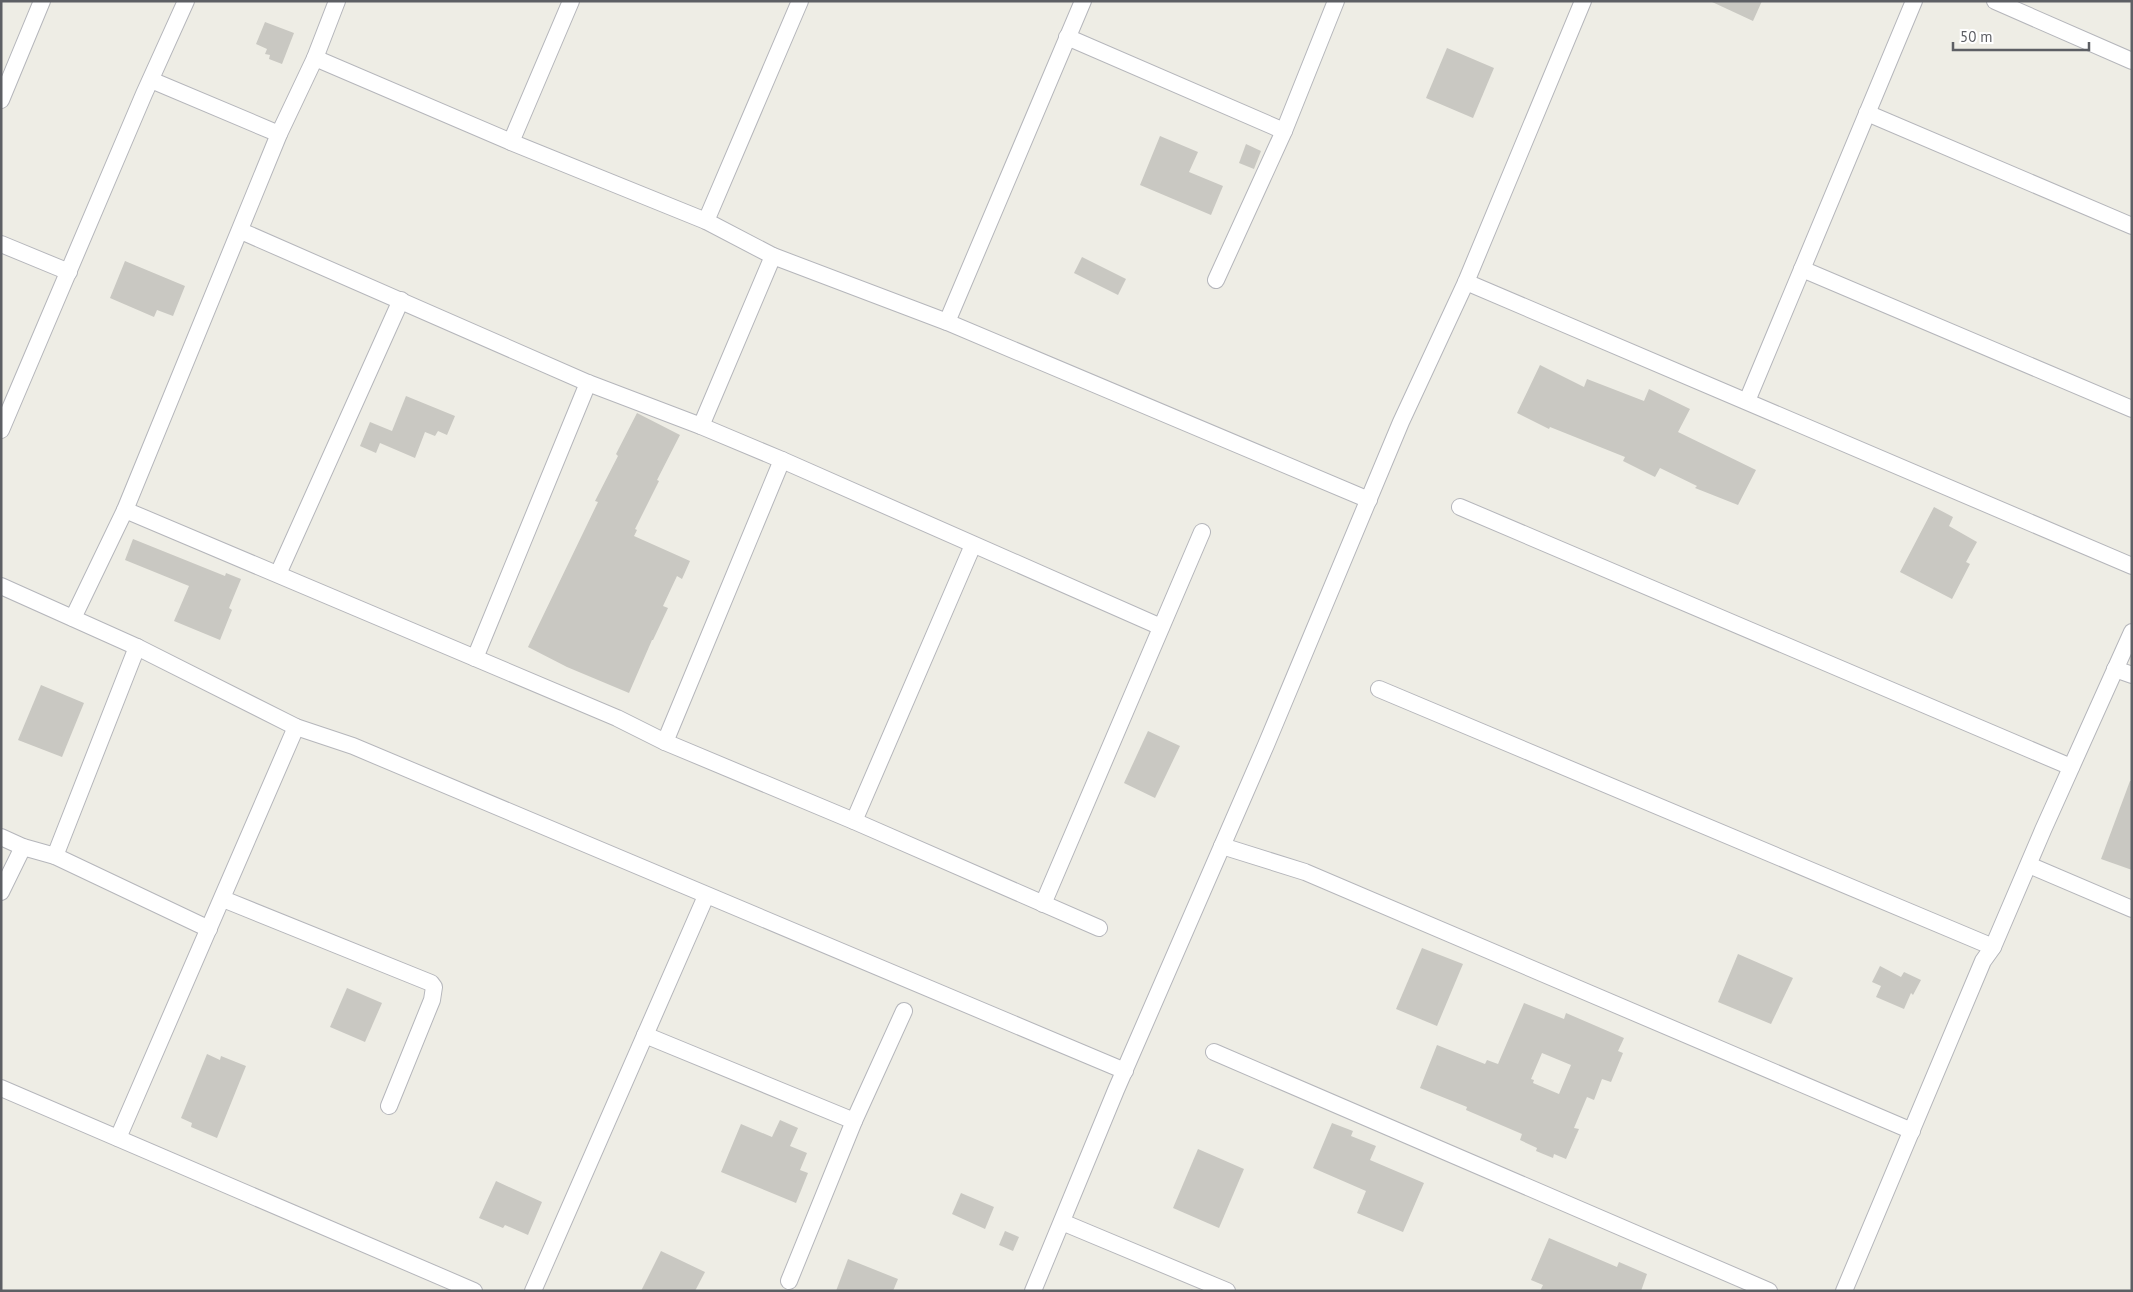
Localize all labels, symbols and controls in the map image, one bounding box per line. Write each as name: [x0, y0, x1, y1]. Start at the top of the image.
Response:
scale bar: [1953, 20, 2089, 52]
text: 50 m: [1960, 27, 1993, 46]

